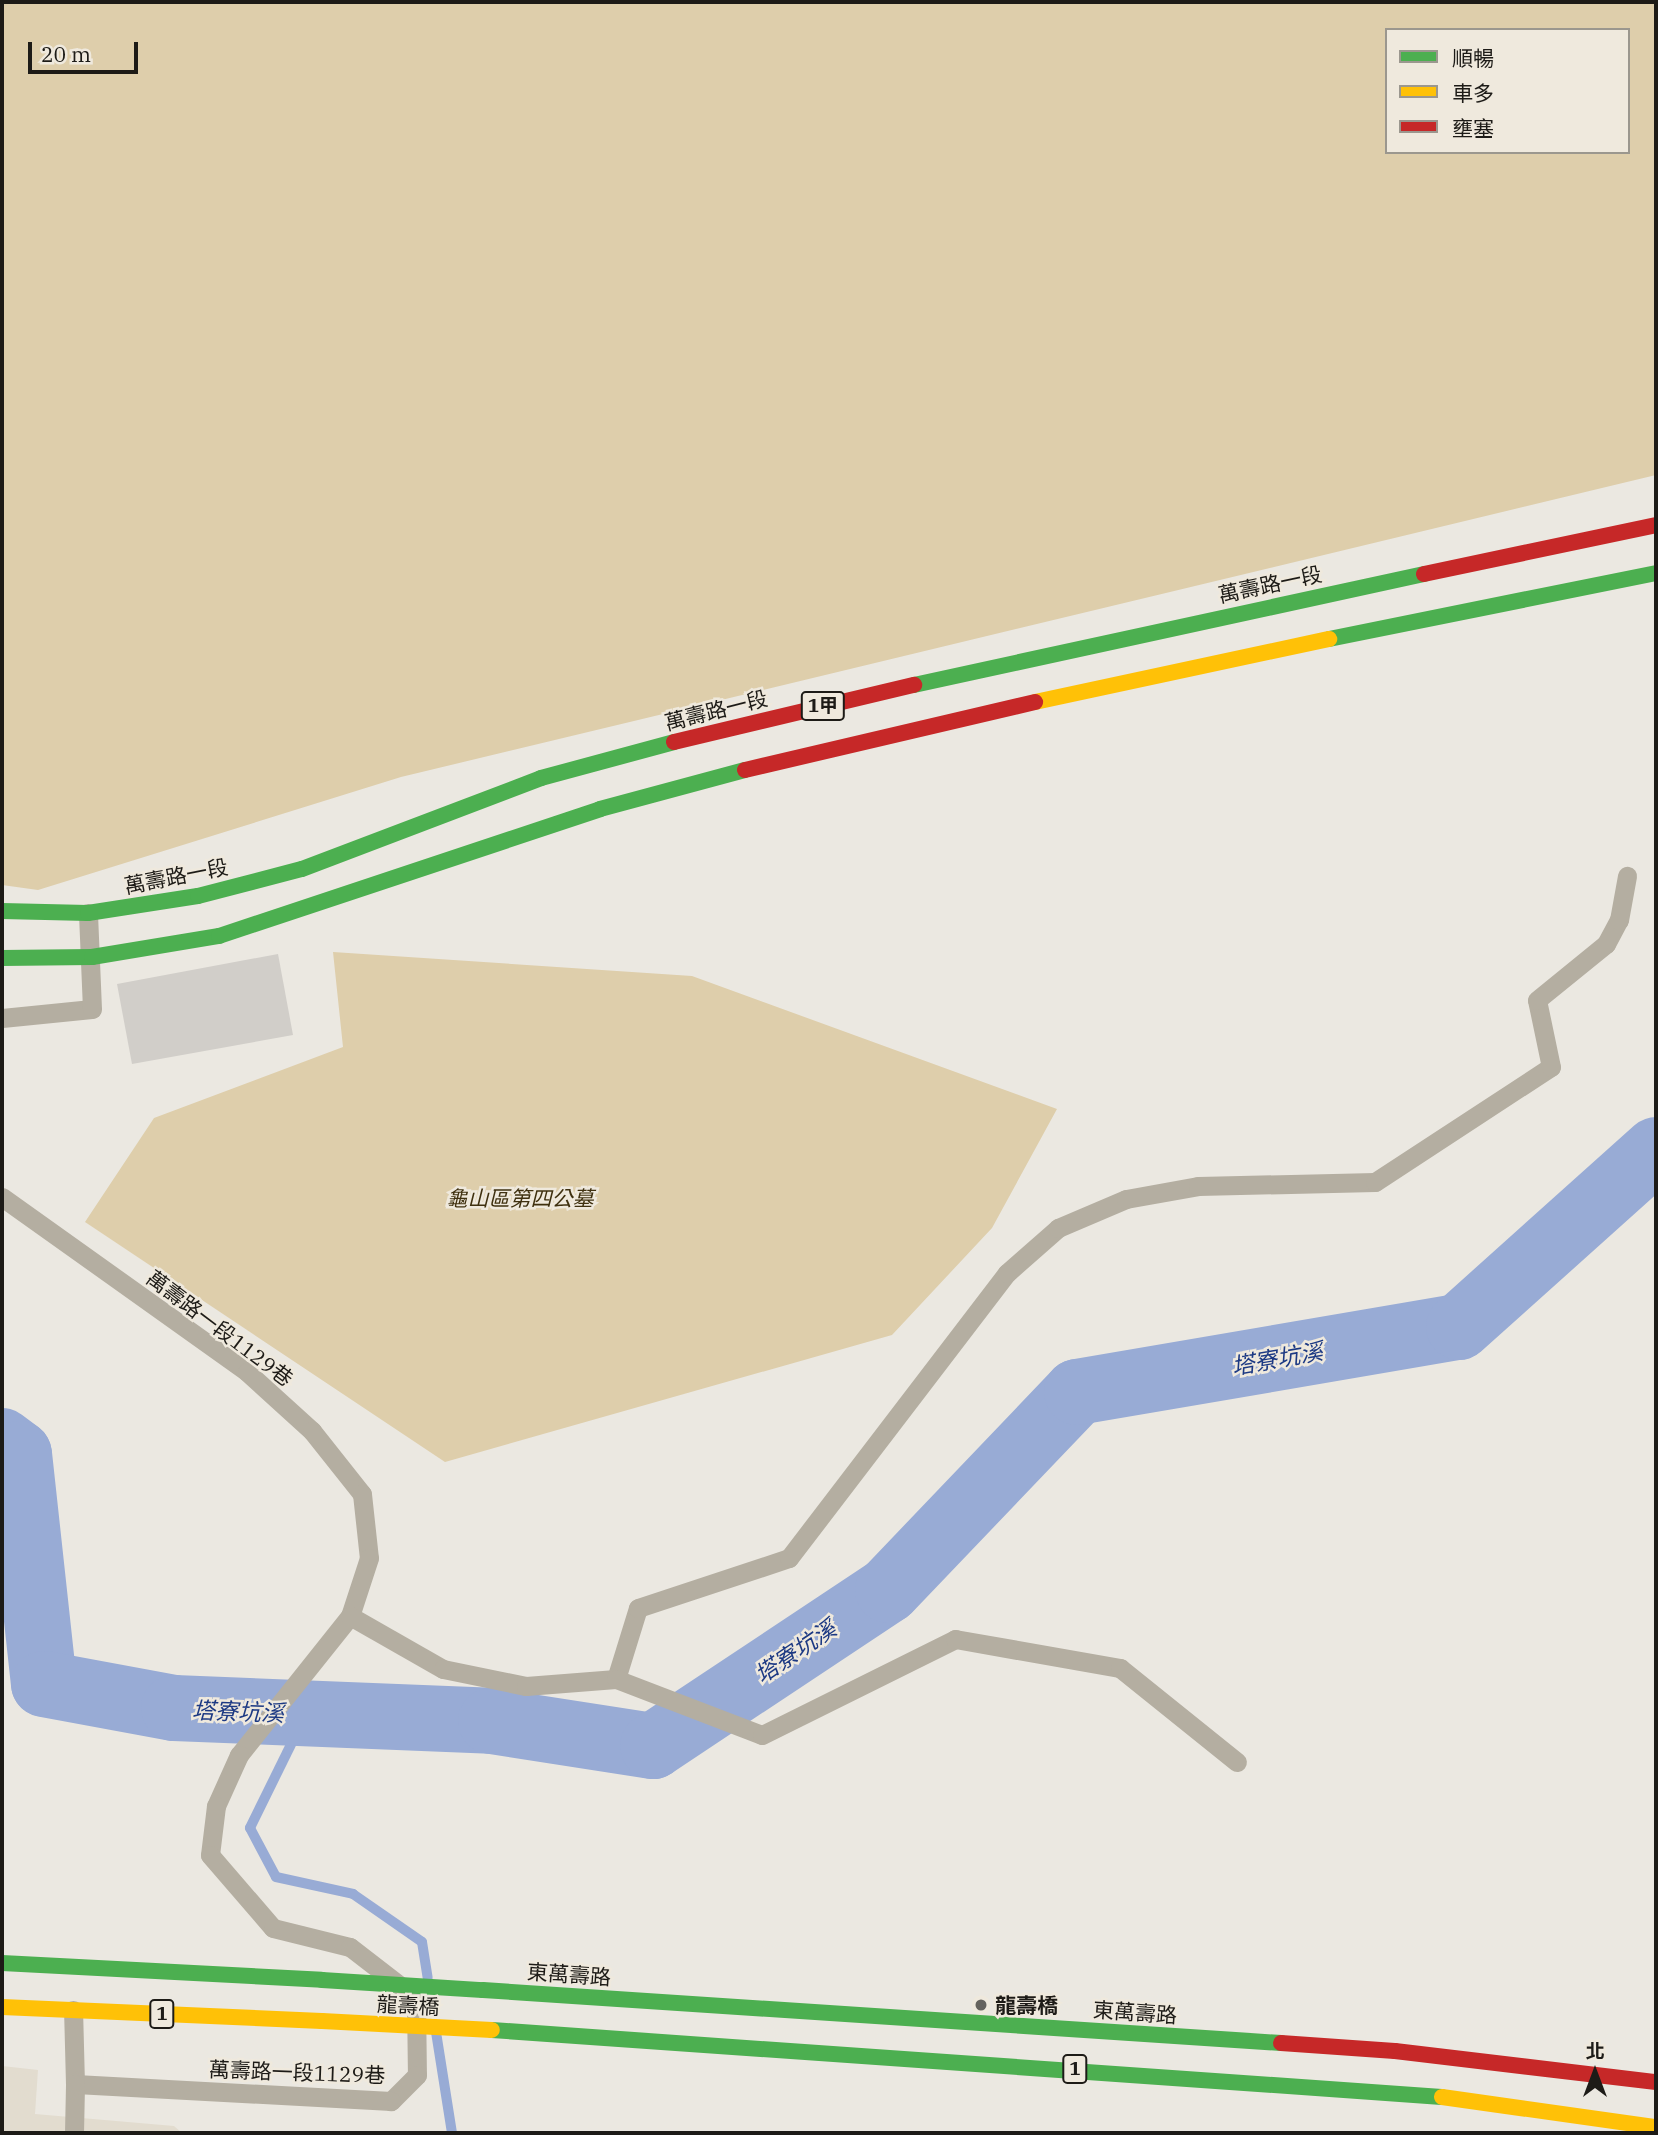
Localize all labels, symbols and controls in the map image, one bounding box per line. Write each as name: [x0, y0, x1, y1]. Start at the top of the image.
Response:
scale bar: [32, 28, 142, 72]
legend: [1385, 28, 1630, 154]
text: 20 m: [41, 40, 91, 68]
text: 順暢: [1452, 44, 1494, 72]
text: 車多: [1452, 79, 1494, 107]
text: 壅塞: [1452, 114, 1494, 142]
street label: 萬壽路一段: [1216, 561, 1324, 607]
street label: 萬壽路一段: [662, 685, 770, 735]
road number: 1甲: [800, 691, 846, 722]
street label: 萬壽路一段: [122, 854, 230, 898]
park label: 龜山區第四公墓: [447, 1185, 593, 1211]
street label: 萬壽路一段1129巷: [142, 1265, 298, 1391]
water label: 塔寮坑溪: [1229, 1336, 1325, 1380]
water label: 塔寮坑溪: [749, 1614, 841, 1688]
water label: 塔寮坑溪: [192, 1696, 284, 1726]
street label: 東萬壽路: [526, 1959, 612, 1989]
street label: 龍壽橋: [376, 1991, 440, 2019]
place label: 龍壽橋: [995, 1992, 1058, 2018]
marker: 龍壽橋: [973, 1997, 989, 2013]
street label: 東萬壽路: [1092, 1997, 1178, 2027]
road number: 1: [148, 1998, 176, 2030]
north arrow: [1560, 2037, 1630, 2107]
text: 北: [1585, 2039, 1605, 2063]
road number: 1: [1061, 2054, 1089, 2084]
street label: 萬壽路一段1129巷: [208, 2056, 386, 2088]

